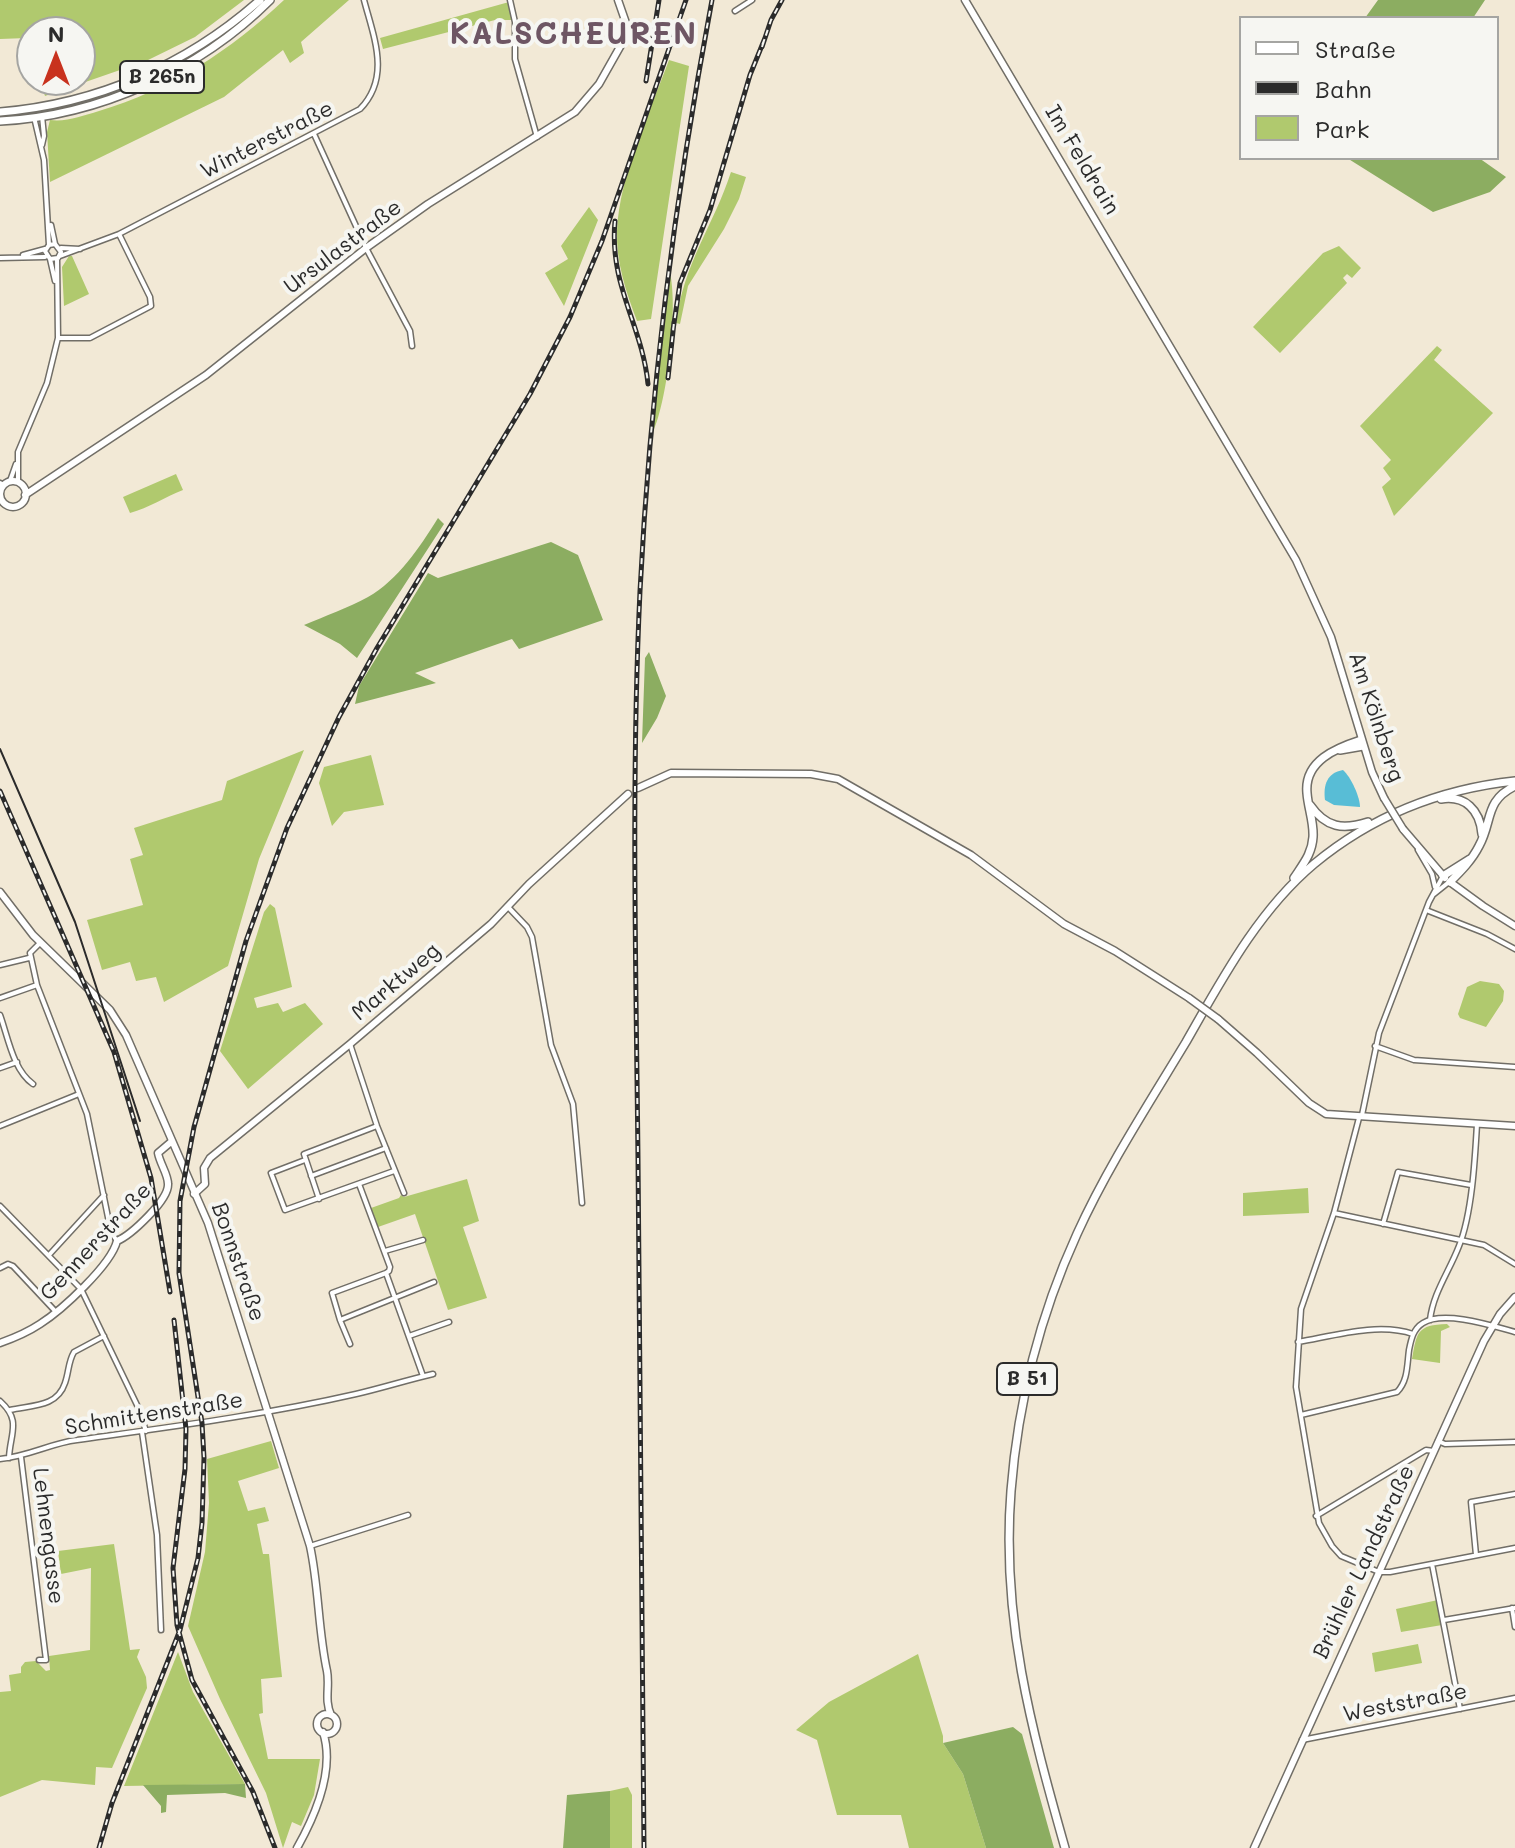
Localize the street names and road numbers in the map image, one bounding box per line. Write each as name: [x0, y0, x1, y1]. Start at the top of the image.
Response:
road number: B 265n: [120, 61, 204, 93]
street label: Winterstraße: [196, 95, 338, 185]
street label: Im Feldrain: [1039, 100, 1125, 220]
street label: Ursulastraße: [279, 194, 407, 300]
street label: Am Kölnberg: [1343, 649, 1409, 785]
street label: Marktweg: [346, 937, 446, 1027]
street label: Gennerstraße: [35, 1178, 157, 1306]
street label: Bonnstraße: [205, 1199, 271, 1325]
road number: B 51: [997, 1363, 1057, 1395]
street label: Schmittenstraße: [63, 1387, 245, 1441]
street label: Brühler Landstraße: [1308, 1461, 1420, 1663]
street label: Lehnengasse: [27, 1466, 69, 1606]
street label: Weststraße: [1341, 1678, 1469, 1728]

